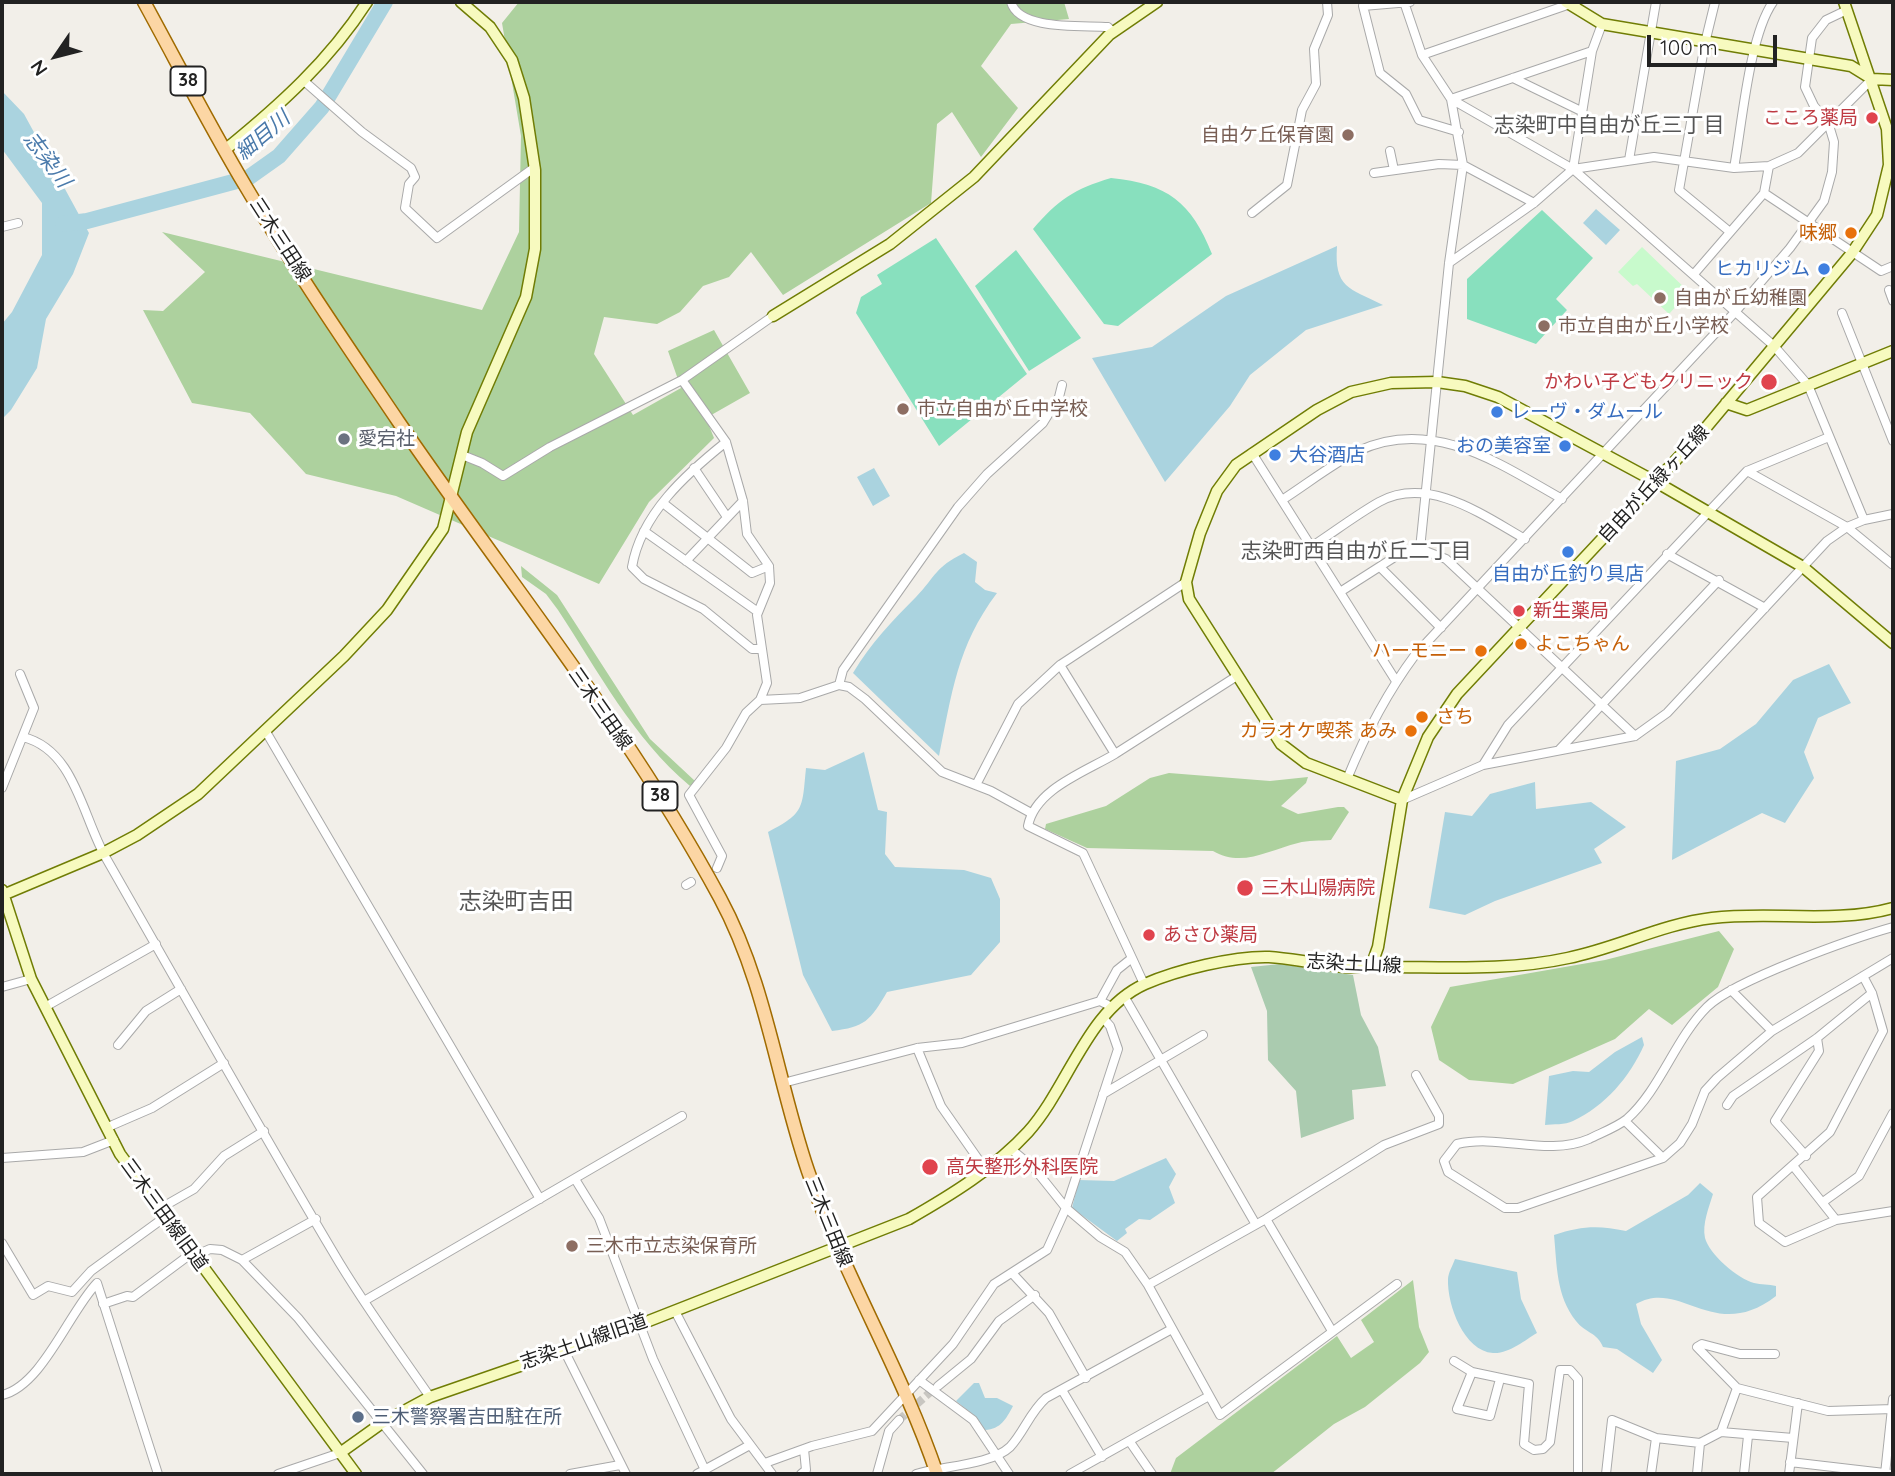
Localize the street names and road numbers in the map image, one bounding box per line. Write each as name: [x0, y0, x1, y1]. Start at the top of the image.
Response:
road number: 38: [170, 66, 206, 96]
street label: 三木三田線: [245, 194, 315, 286]
street label: 自由が丘緑ヶ丘線: [1594, 421, 1714, 547]
street label: 三木三田線: [563, 664, 637, 754]
road number: 38: [642, 782, 678, 810]
street label: 志染土山線: [1306, 950, 1402, 978]
street label: 三木三田線旧道: [116, 1154, 212, 1276]
street label: 三木三田線: [800, 1174, 856, 1270]
street label: 志染土山線旧道: [517, 1310, 651, 1374]

